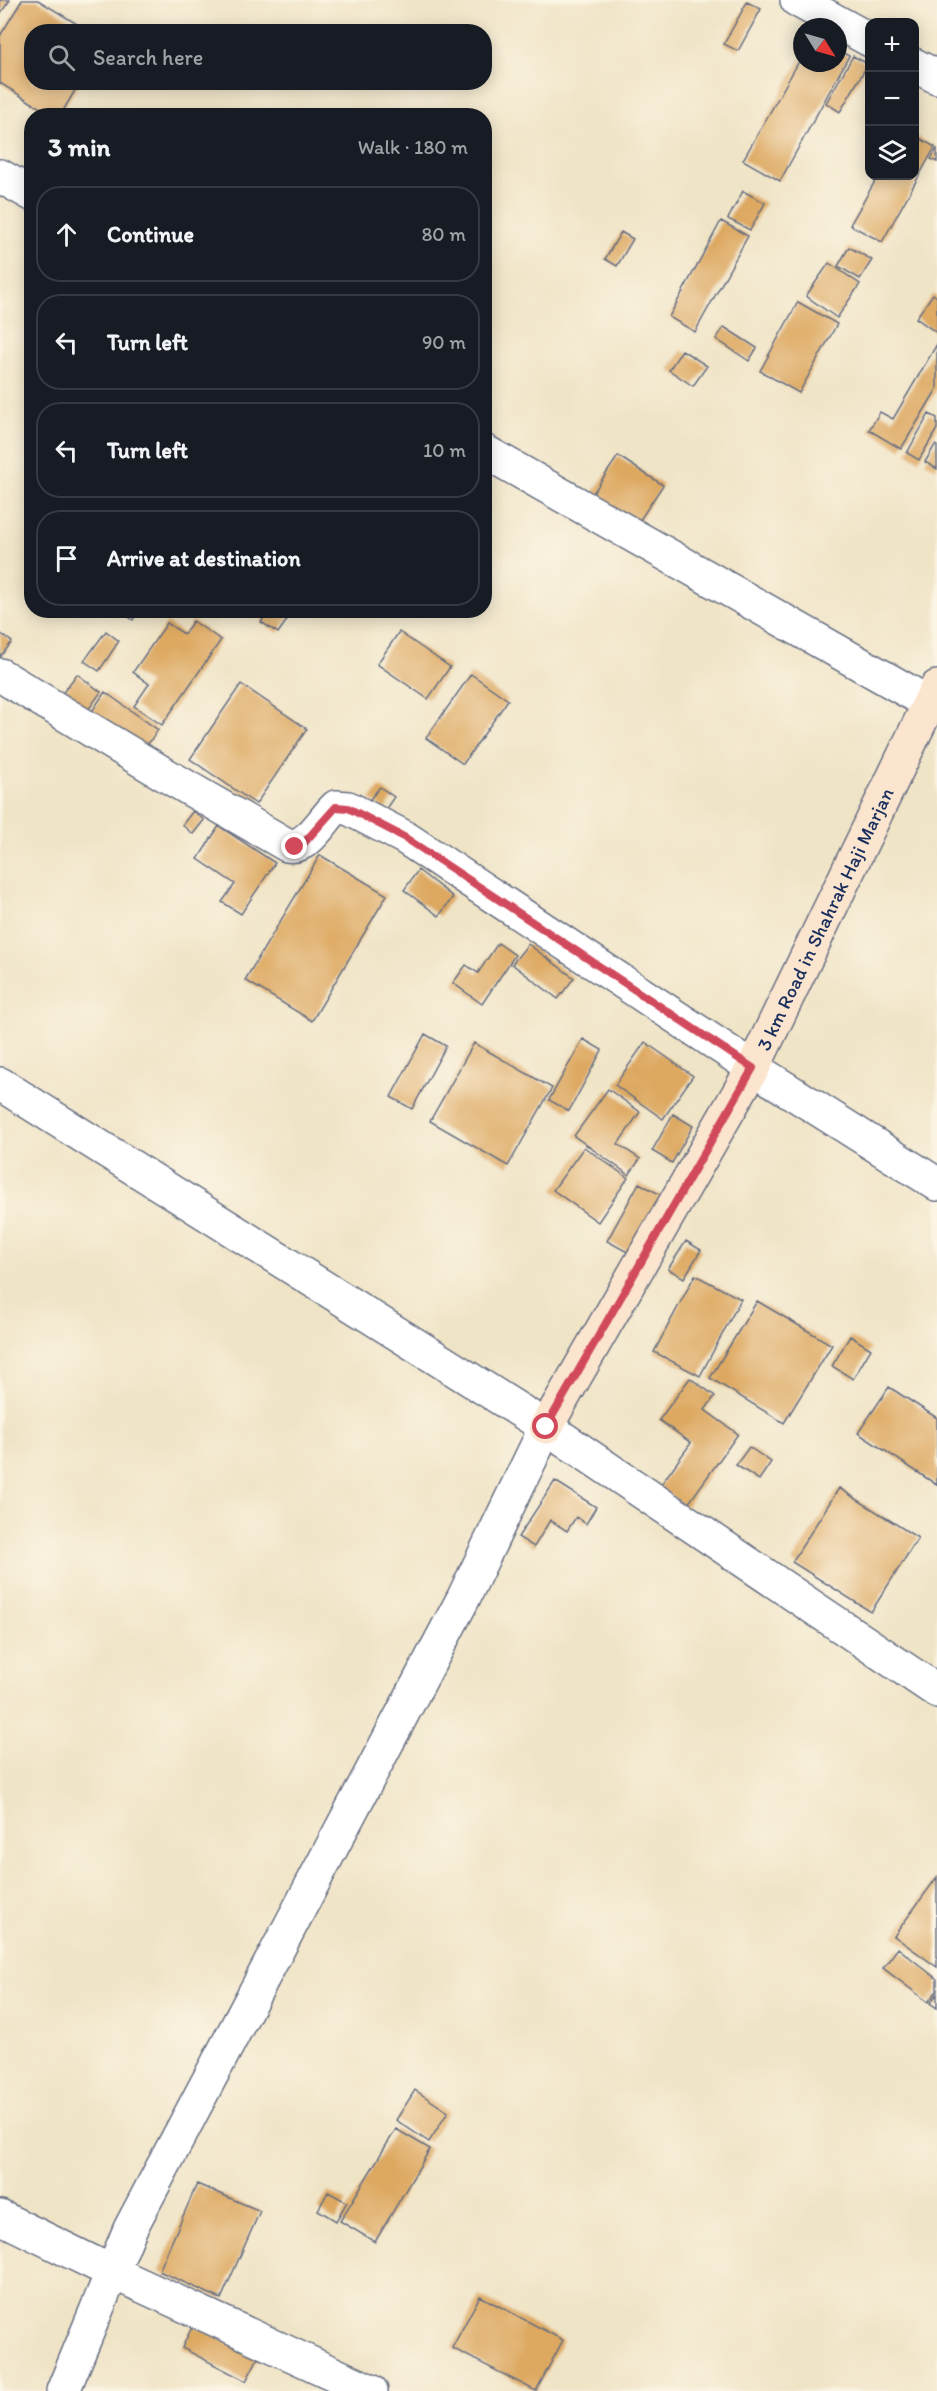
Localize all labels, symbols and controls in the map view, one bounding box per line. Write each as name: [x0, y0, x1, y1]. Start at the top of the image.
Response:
north arrow: [793, 18, 847, 72]
map controls: [865, 18, 919, 180]
button: +: [865, 18, 919, 72]
search box: [24, 24, 492, 90]
icon: search: [45, 41, 78, 74]
text: Search here: [93, 44, 203, 71]
button: −: [865, 72, 919, 126]
button: layers: [865, 126, 919, 180]
text: 3 min: [48, 131, 110, 163]
text: Walk · 180 m: [358, 135, 468, 159]
icon: ahead: [50, 218, 83, 251]
text: Continue: [107, 221, 194, 248]
text: 80 m: [421, 222, 466, 246]
icon: left: [50, 326, 83, 359]
text: Turn left: [107, 329, 188, 356]
text: 90 m: [422, 330, 466, 354]
icon: left: [50, 434, 83, 467]
text: Turn left: [107, 437, 188, 464]
text: 10 m: [423, 438, 466, 462]
icon: arrive: [50, 542, 83, 575]
text: Arrive at destination: [107, 545, 301, 572]
street label: 3 km Road in Shahrak Haji Marjan: [751, 783, 899, 1054]
route end: [281, 833, 307, 859]
route start: [532, 1413, 558, 1439]

